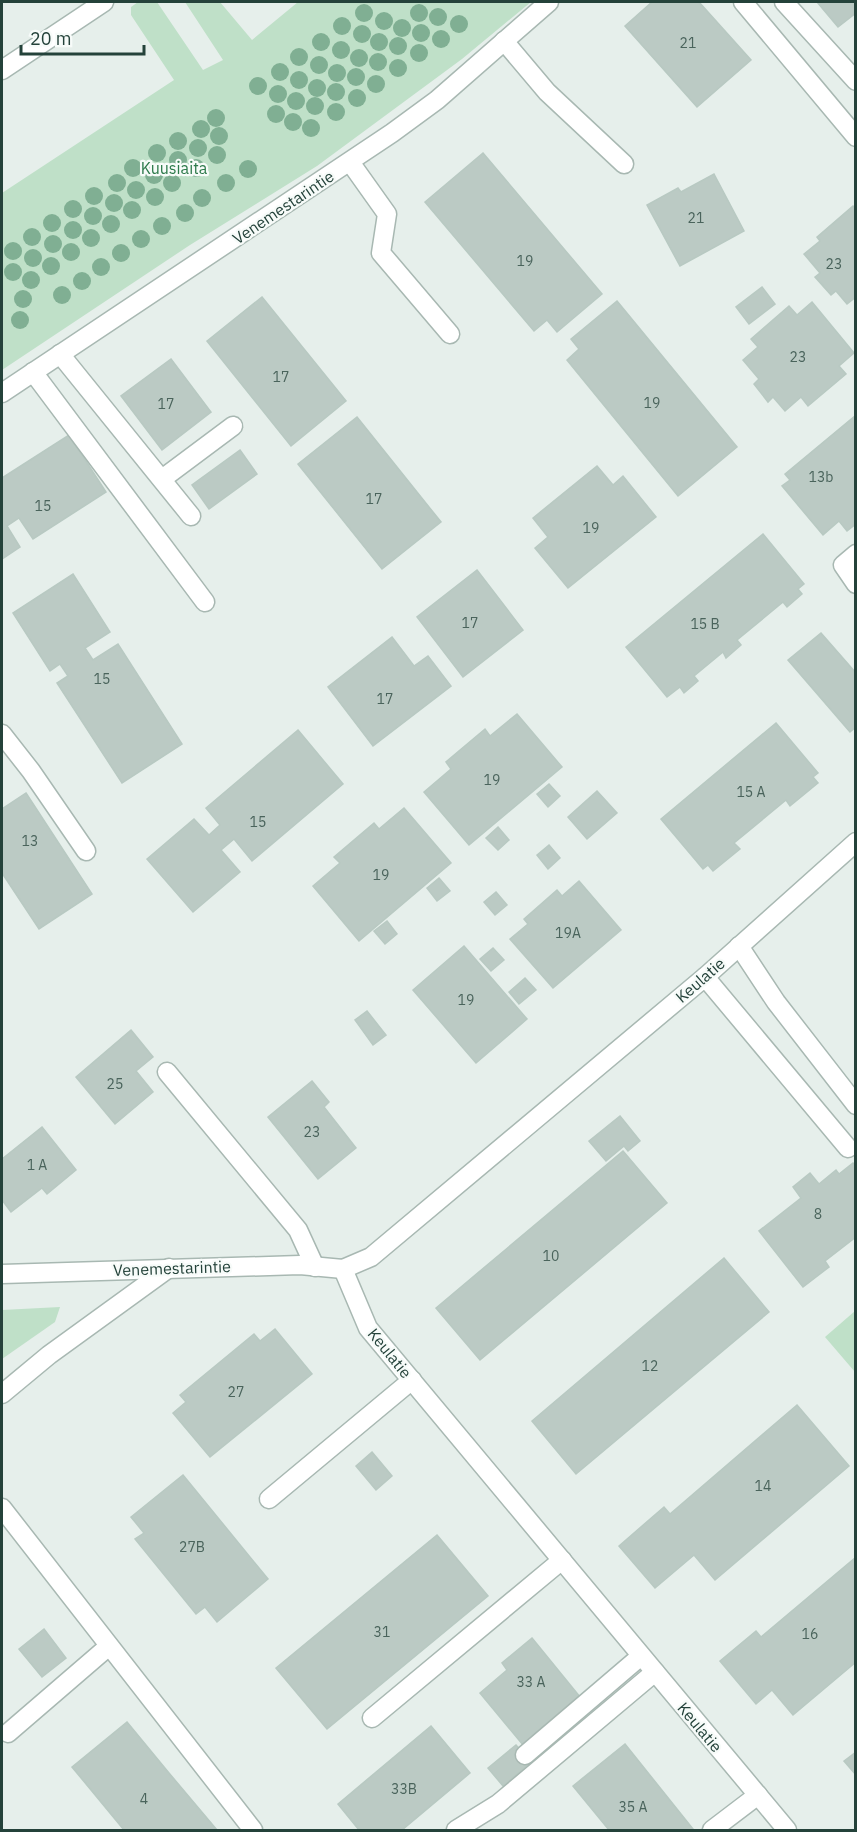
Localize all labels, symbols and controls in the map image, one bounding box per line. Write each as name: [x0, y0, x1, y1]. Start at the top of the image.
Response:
scale bar: [21, 18, 144, 56]
text: 20 m: [30, 27, 72, 50]
house number: 21: [680, 34, 696, 52]
park label: Kuusiaita: [141, 158, 208, 178]
street label: Venemestarintie: [229, 166, 338, 248]
house number: 21: [688, 209, 704, 227]
house number: 19: [517, 252, 533, 270]
house number: 23: [826, 255, 842, 273]
house number: 23: [790, 348, 806, 366]
house number: 17: [273, 368, 289, 386]
house number: 19: [644, 394, 660, 412]
house number: 17: [158, 395, 174, 413]
house number: 13b: [809, 468, 833, 486]
house number: 17: [366, 490, 382, 508]
house number: 15: [35, 497, 51, 515]
house number: 19: [583, 519, 599, 537]
house number: 17: [462, 614, 478, 632]
house number: 15 B: [690, 615, 720, 633]
house number: 15: [94, 670, 110, 688]
house number: 17: [377, 690, 393, 708]
house number: 19: [484, 771, 500, 789]
house number: 15 A: [736, 783, 766, 801]
house number: 15: [250, 813, 266, 831]
house number: 13: [22, 832, 38, 850]
house number: 19: [373, 866, 389, 884]
house number: 19A: [555, 924, 581, 942]
street label: Keulatie: [671, 953, 729, 1007]
house number: 19: [458, 991, 474, 1009]
house number: 25: [107, 1075, 123, 1093]
house number: 23: [304, 1123, 320, 1141]
house number: 1 A: [27, 1156, 47, 1174]
house number: 8: [814, 1205, 822, 1223]
house number: 10: [543, 1247, 559, 1265]
street label: Venemestarintie: [113, 1256, 231, 1280]
street label: Keulatie: [364, 1324, 416, 1382]
house number: 12: [642, 1357, 658, 1375]
house number: 27: [228, 1383, 244, 1401]
house number: 14: [755, 1477, 771, 1495]
house number: 27B: [179, 1538, 205, 1556]
house number: 31: [374, 1623, 390, 1641]
house number: 16: [802, 1625, 818, 1643]
house number: 33 A: [516, 1673, 546, 1691]
street label: Keulatie: [673, 1698, 727, 1756]
house number: 33B: [391, 1780, 417, 1798]
house number: 4: [140, 1790, 148, 1808]
house number: 35 A: [618, 1798, 648, 1816]

